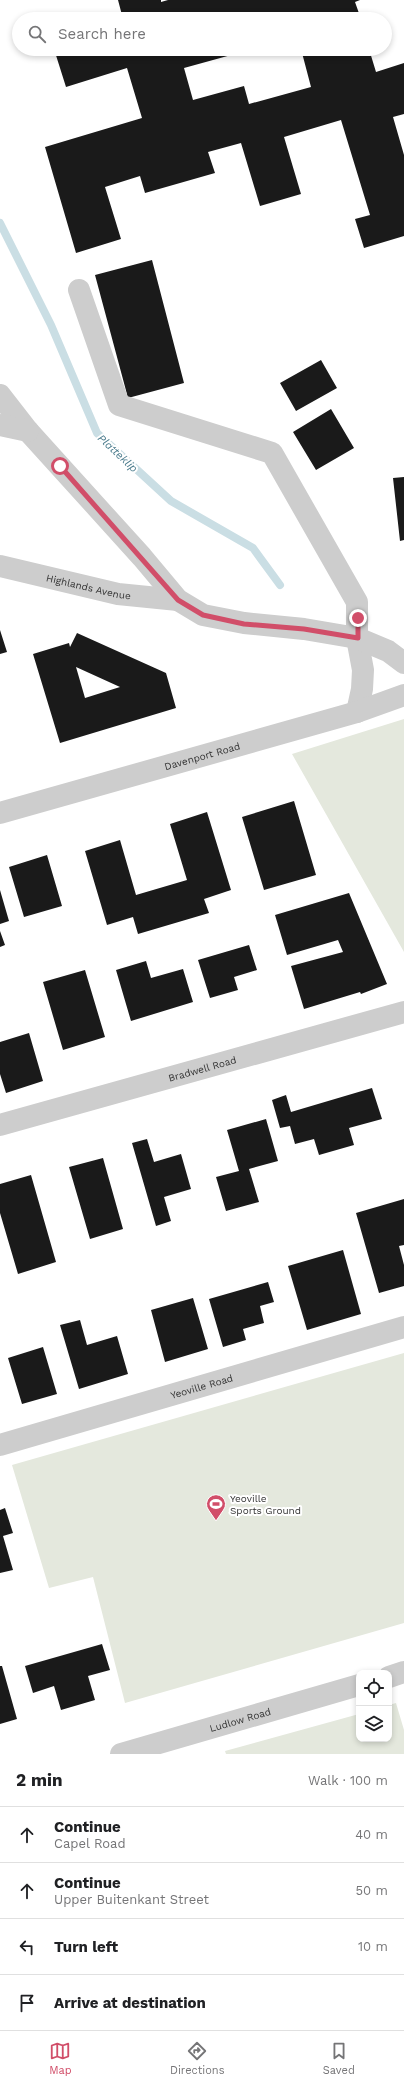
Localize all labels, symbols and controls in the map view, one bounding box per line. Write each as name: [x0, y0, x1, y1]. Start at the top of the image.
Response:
search box: [12, 12, 392, 56]
icon: search: [26, 23, 48, 45]
text: Search here: [58, 25, 146, 43]
water label: Platteklip: [95, 432, 141, 475]
route start: [51, 457, 69, 475]
street label: Highlands Avenue: [45, 572, 132, 601]
route end: [349, 609, 367, 627]
street label: Davenport Road: [163, 740, 241, 772]
street label: Bradwell Road: [167, 1054, 238, 1084]
street label: Yeoville Road: [169, 1372, 234, 1401]
sports icon: Yeoville Sports Ground: [205, 1493, 227, 1521]
place label: Yeoville Sports Ground: [230, 1493, 301, 1516]
map controls: [356, 1670, 392, 1742]
button: locate: [356, 1670, 392, 1706]
street label: Ludlow Road: [208, 1706, 272, 1734]
button: layers: [356, 1706, 392, 1742]
text: 2 min: [16, 1770, 62, 1790]
text: Walk · 100 m: [308, 1773, 388, 1788]
text: Continue: [54, 1818, 121, 1836]
icon: ahead: [16, 1824, 38, 1846]
text: 40 m: [355, 1827, 388, 1842]
text: Capel Road: [54, 1836, 126, 1851]
text: Continue: [54, 1874, 121, 1892]
icon: ahead: [16, 1880, 38, 1902]
text: 50 m: [356, 1883, 388, 1898]
text: Upper Buitenkant Street: [54, 1892, 209, 1907]
icon: left: [16, 1936, 38, 1958]
text: Turn left: [54, 1938, 118, 1956]
text: 10 m: [358, 1939, 388, 1954]
icon: arrive: [16, 1992, 38, 2014]
text: Arrive at destination: [54, 1994, 206, 2012]
tab: Map: [49, 2040, 72, 2077]
tab: Directions: [170, 2040, 224, 2077]
tab: Saved: [323, 2040, 355, 2077]

